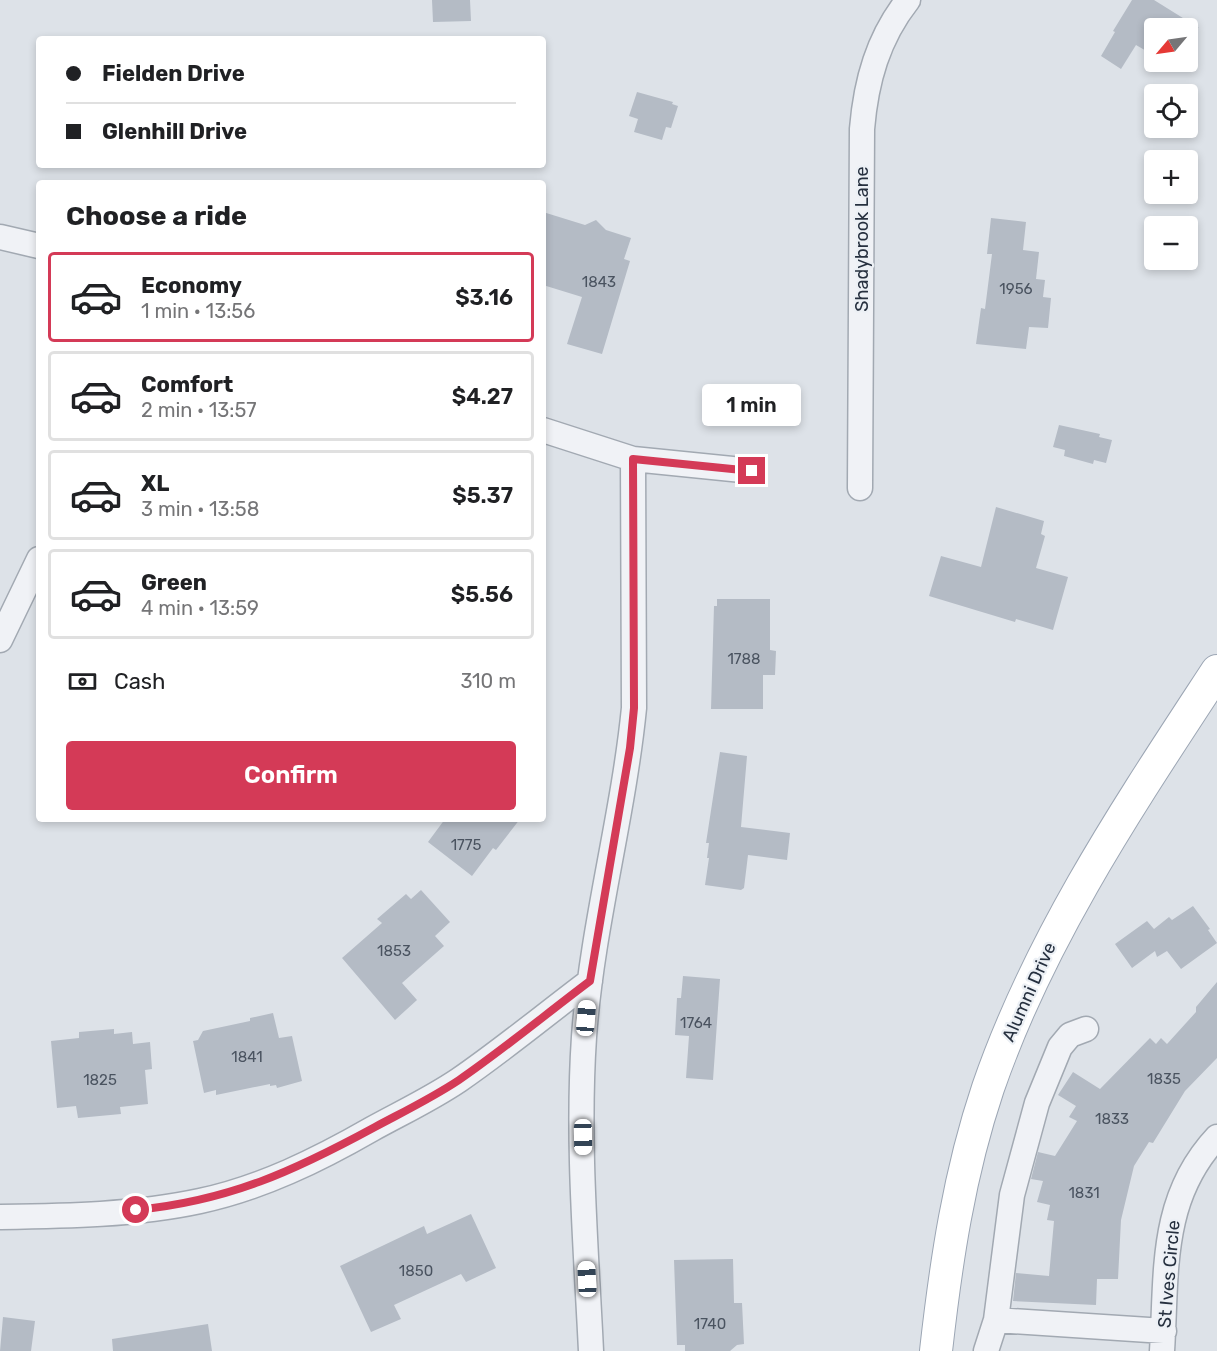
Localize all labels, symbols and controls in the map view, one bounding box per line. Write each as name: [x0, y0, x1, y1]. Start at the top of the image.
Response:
north arrow: [1144, 18, 1198, 72]
map controls: [1144, 18, 1198, 270]
text: Fielden Drive: [102, 60, 245, 87]
button: locate: [1144, 84, 1198, 138]
text: Glenhill Drive: [102, 118, 247, 145]
button: +: [1144, 150, 1198, 204]
street label: Shadybrook Lane: [851, 166, 873, 312]
text: Choose a ride: [66, 200, 247, 232]
button: −: [1144, 216, 1198, 270]
icon: car: [69, 270, 123, 324]
text: Economy: [141, 272, 242, 299]
house number: 1843: [582, 273, 616, 291]
house number: 1956: [999, 280, 1033, 298]
text: $3.16: [455, 284, 513, 311]
text: 1 min · 13:56: [141, 299, 255, 323]
icon: car: [69, 369, 123, 423]
text: Comfort: [141, 371, 233, 398]
text: $4.27: [452, 383, 513, 410]
callout: 1 min: [702, 384, 801, 426]
text: 1 min: [726, 393, 777, 417]
text: 2 min · 13:57: [141, 398, 257, 422]
route end: [738, 457, 765, 484]
icon: car: [69, 468, 123, 522]
text: XL: [141, 470, 169, 497]
text: $5.37: [452, 482, 513, 509]
text: 3 min · 13:58: [141, 497, 259, 521]
icon: car: [69, 567, 123, 621]
text: Green: [141, 569, 207, 596]
text: $5.56: [451, 581, 513, 608]
text: 4 min · 13:59: [141, 596, 259, 620]
house number: 1788: [727, 650, 761, 668]
icon: cash: [66, 665, 99, 698]
text: Cash: [114, 668, 165, 695]
text: 310 m: [460, 669, 516, 693]
button: Confirm: [66, 741, 516, 810]
house number: 1775: [451, 836, 481, 854]
street label: Alumni Drive: [997, 939, 1061, 1045]
house number: 1853: [377, 942, 411, 960]
car: [575, 999, 597, 1037]
house number: 1764: [680, 1014, 712, 1032]
house number: 1841: [231, 1048, 263, 1066]
house number: 1835: [1147, 1070, 1181, 1088]
house number: 1825: [83, 1071, 117, 1089]
house number: 1833: [1095, 1110, 1129, 1128]
car: [574, 1119, 592, 1155]
house number: 1831: [1068, 1184, 1100, 1202]
route start: [122, 1196, 149, 1223]
street label: St Ives Circle: [1153, 1219, 1185, 1329]
car: [577, 1261, 597, 1297]
house number: 1850: [399, 1262, 433, 1280]
house number: 1740: [694, 1315, 726, 1333]

